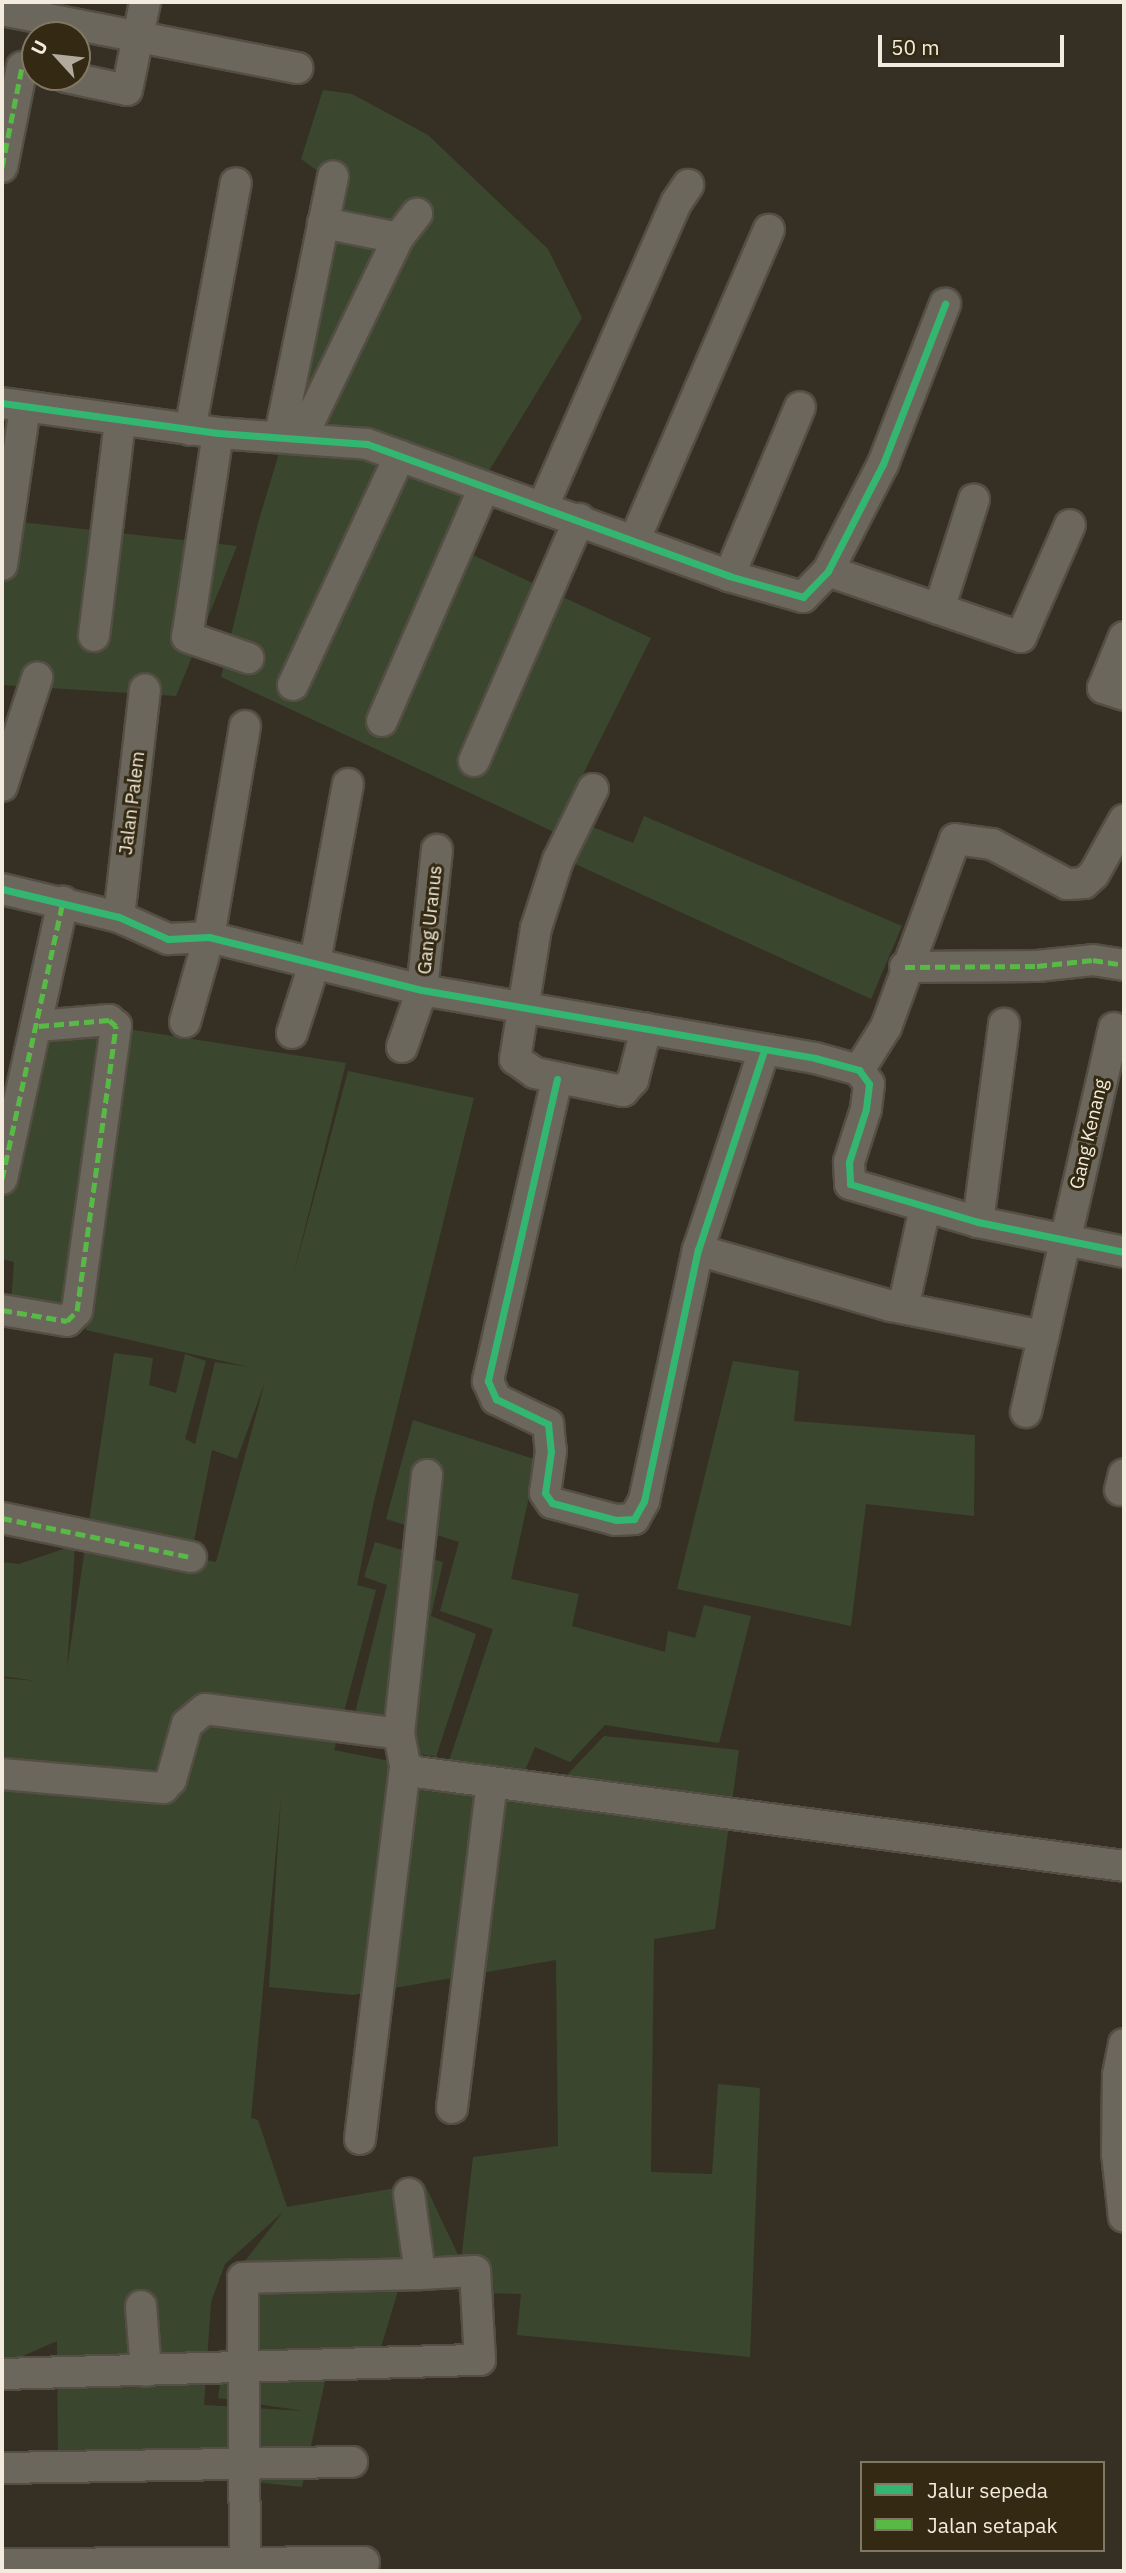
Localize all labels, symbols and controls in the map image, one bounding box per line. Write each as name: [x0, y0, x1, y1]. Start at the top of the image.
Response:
north arrow: [21, 21, 91, 91]
scale bar: [881, 21, 1066, 65]
text: 50 m: [891, 33, 940, 61]
text: U: [25, 36, 53, 59]
street label: Jalan Palem: [114, 750, 150, 856]
street label: Gang Uranus: [413, 864, 447, 976]
street label: Gang Kenang: [1065, 1077, 1113, 1191]
legend: [860, 2461, 1105, 2552]
text: Jalur sepeda: [927, 2476, 1048, 2504]
text: Jalan setapak: [927, 2511, 1058, 2539]

